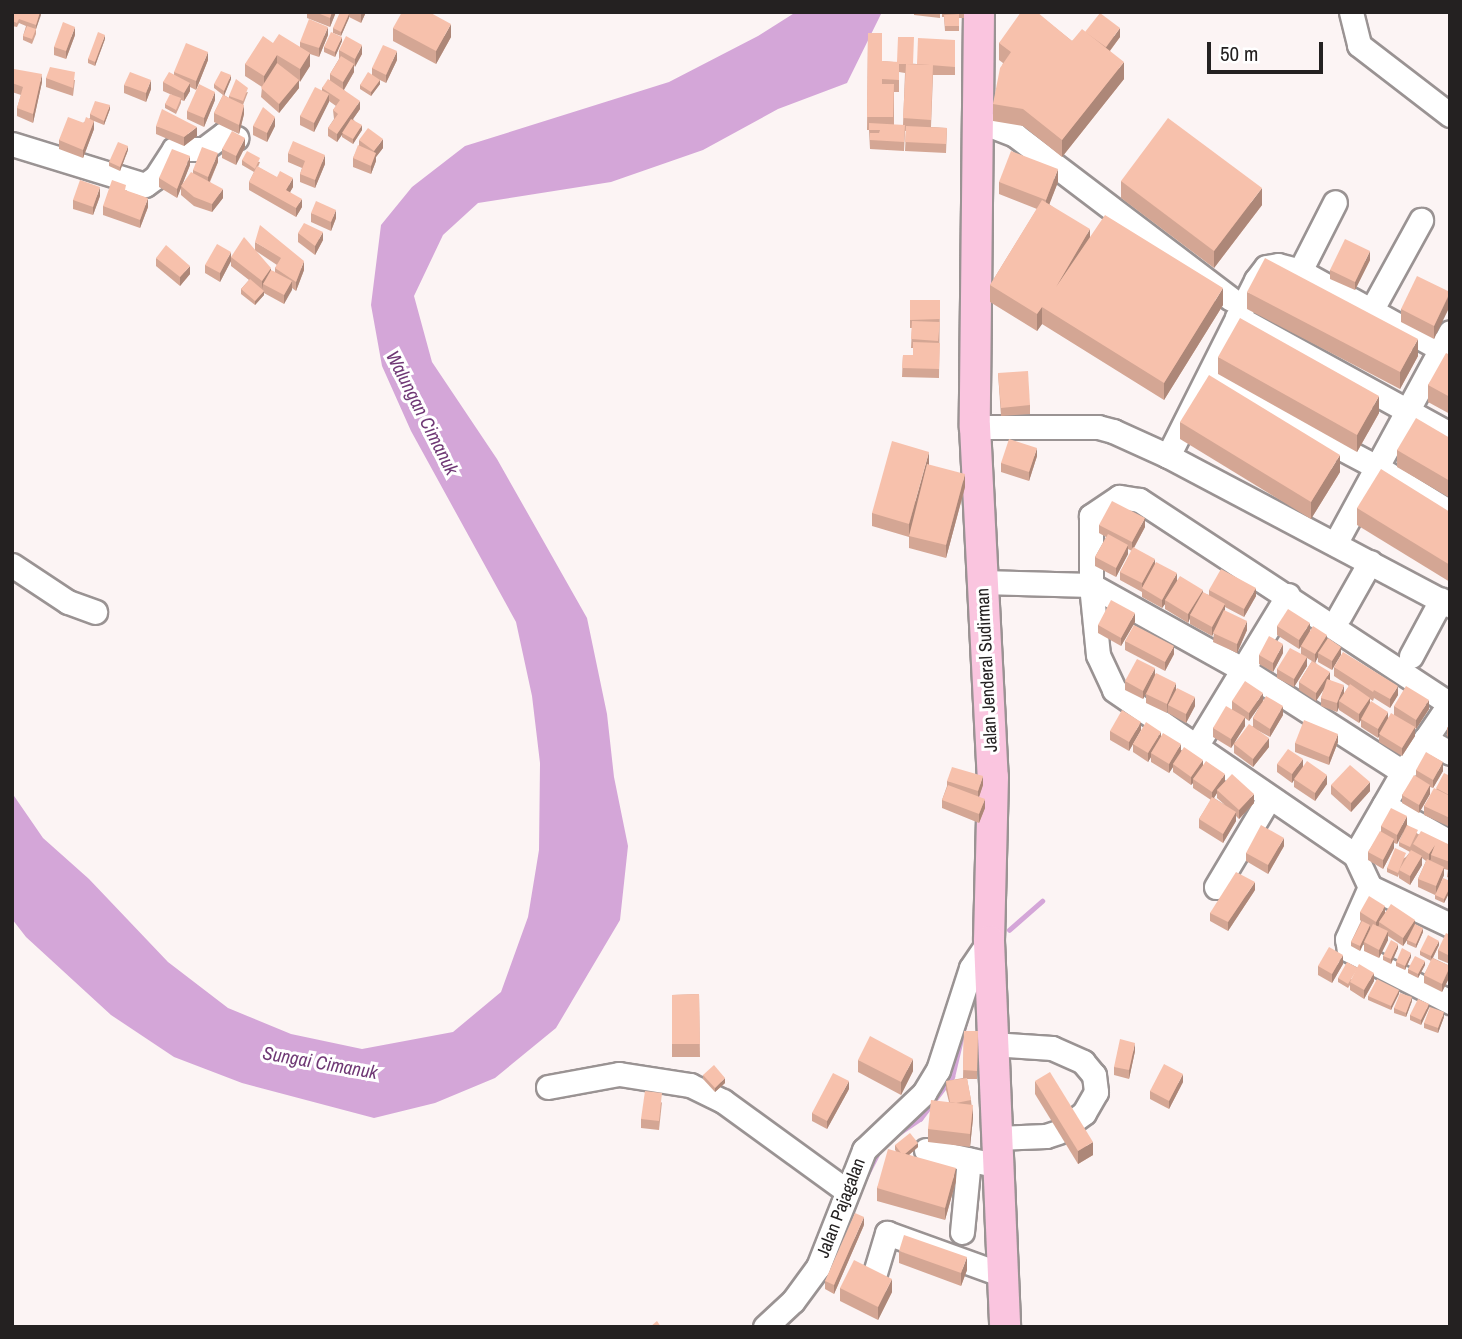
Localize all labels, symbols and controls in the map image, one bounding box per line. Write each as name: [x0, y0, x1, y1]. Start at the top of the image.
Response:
scale bar: [1210, 28, 1326, 72]
text: 50 m: [1220, 39, 1258, 68]
water label: Walungan Cimanuk: [381, 347, 463, 479]
street label: Jalan Jenderal Sudirman: [972, 588, 1002, 752]
water label: Sungai Cimanuk: [261, 1042, 379, 1084]
street label: Jalan Pajagalan: [812, 1155, 870, 1261]

